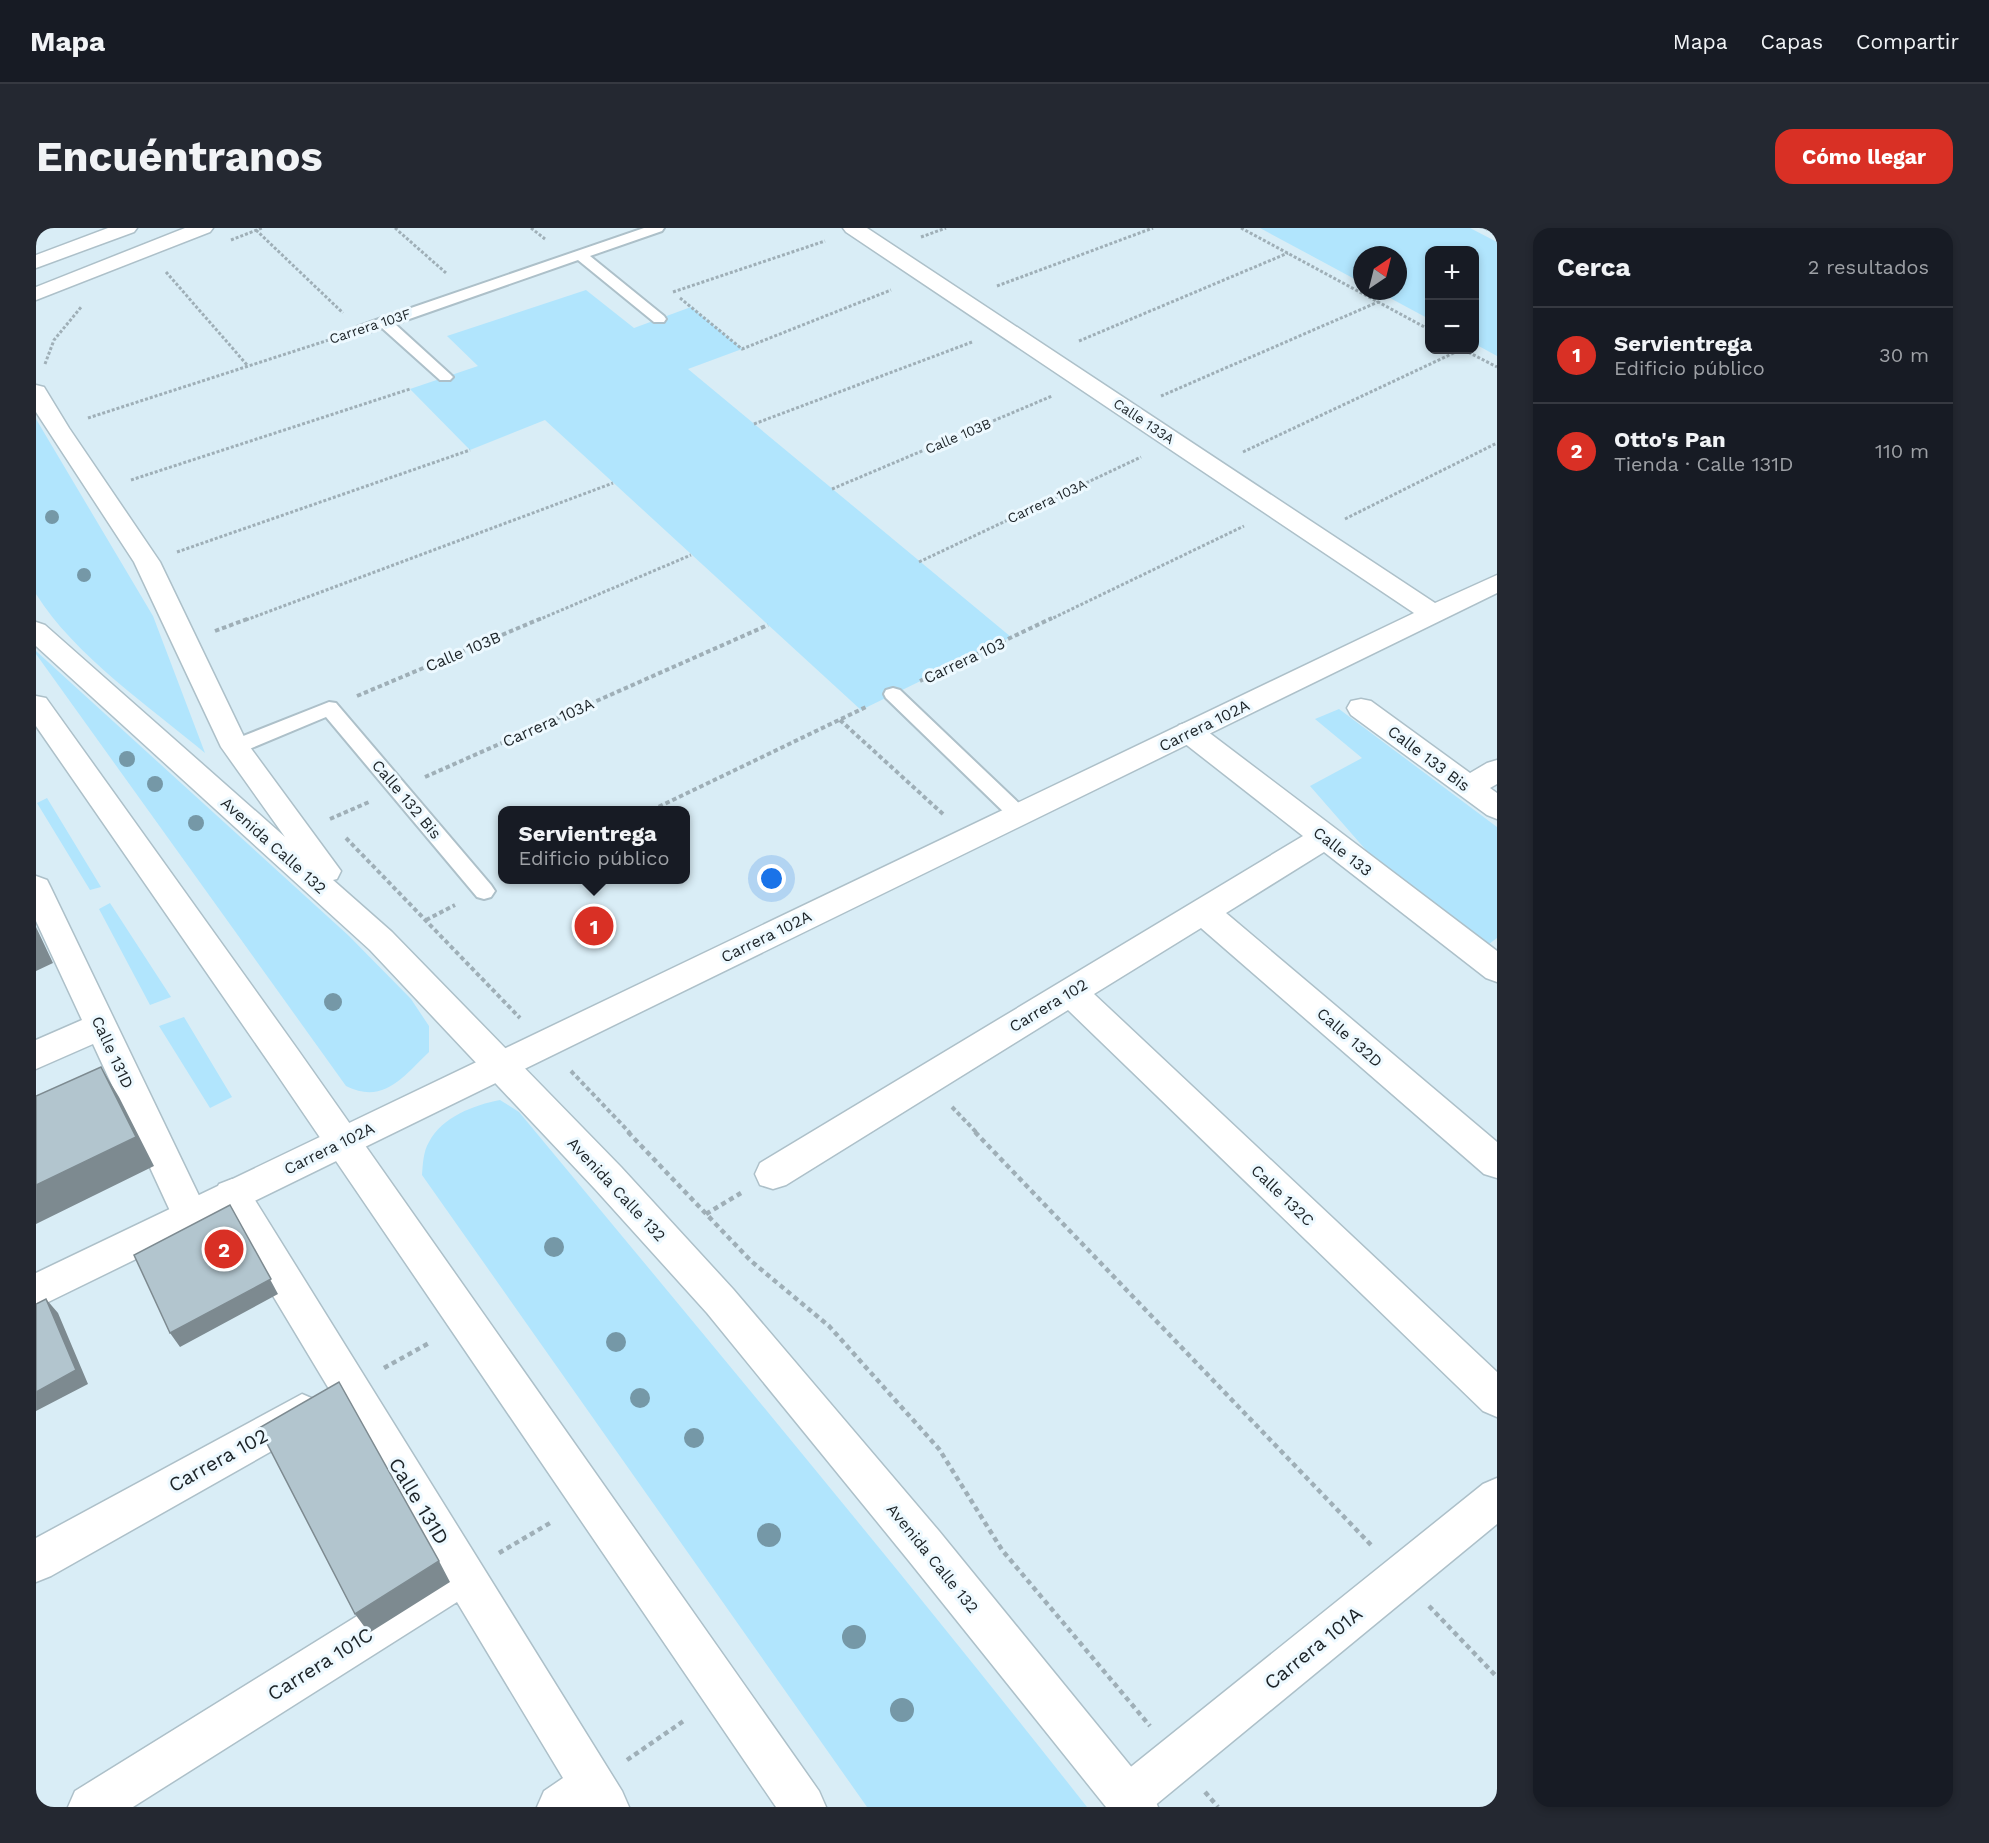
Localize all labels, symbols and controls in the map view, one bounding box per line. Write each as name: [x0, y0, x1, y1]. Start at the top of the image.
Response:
text: Mapa: [30, 25, 105, 58]
text: Mapa: [1673, 29, 1728, 54]
text: Capas: [1761, 29, 1823, 54]
text: Compartir: [1856, 29, 1959, 54]
button: Cómo llegar: [1775, 129, 1953, 184]
text: Encuéntranos: [36, 132, 323, 181]
north arrow: [1353, 246, 1407, 300]
map controls: [1425, 246, 1479, 354]
button: +: [1425, 246, 1479, 300]
text: Cerca: [1557, 252, 1631, 282]
text: 2 resultados: [1808, 255, 1929, 279]
button: −: [1425, 300, 1479, 354]
street label: Carrera 103F: [327, 305, 413, 347]
text: Servientrega: [1614, 331, 1752, 356]
text: 1: [1572, 343, 1581, 367]
text: 30 m: [1879, 343, 1929, 367]
text: Edificio público: [1614, 356, 1765, 380]
street label: Calle 133A: [1111, 395, 1177, 447]
street label: Calle 103B: [923, 415, 993, 457]
text: Otto's Pan: [1614, 427, 1726, 452]
text: 2: [1571, 439, 1582, 463]
text: 110 m: [1875, 439, 1929, 463]
text: Tienda · Calle 131D: [1614, 452, 1793, 476]
street label: Carrera 103A: [1005, 476, 1089, 526]
street label: Calle 103B: [423, 627, 504, 676]
street label: Carrera 103: [921, 633, 1008, 688]
street label: Carrera 103A: [500, 694, 597, 751]
street label: Carrera 102A: [1156, 695, 1253, 756]
street label: Calle 133 Bis: [1384, 721, 1473, 795]
street label: Calle 132 Bis: [368, 756, 445, 843]
street label: Avenida Calle 132: [217, 793, 330, 898]
popup: [498, 806, 690, 884]
text: Servientrega: [519, 821, 657, 846]
street label: Calle 133: [1310, 823, 1376, 880]
text: Edificio público: [519, 846, 669, 870]
your location: [757, 864, 786, 893]
pin: 1: [574, 904, 614, 948]
street label: Carrera 102A: [718, 906, 815, 967]
street label: Carrera 102: [1006, 975, 1091, 1036]
street label: Calle 132D: [1313, 1004, 1386, 1071]
street label: Calle 131D: [88, 1013, 138, 1091]
street label: Carrera 102A: [281, 1118, 378, 1179]
street label: Avenida Calle 132: [564, 1133, 670, 1245]
street label: Calle 132C: [1247, 1161, 1318, 1230]
pin: 2: [204, 1226, 243, 1272]
street label: Carrera 102: [164, 1423, 272, 1497]
street label: Calle 131D: [384, 1453, 454, 1549]
street label: Avenida Calle 132: [883, 1500, 982, 1617]
street label: Carrera 101A: [1259, 1601, 1367, 1695]
street label: Carrera 101C: [263, 1622, 377, 1706]

